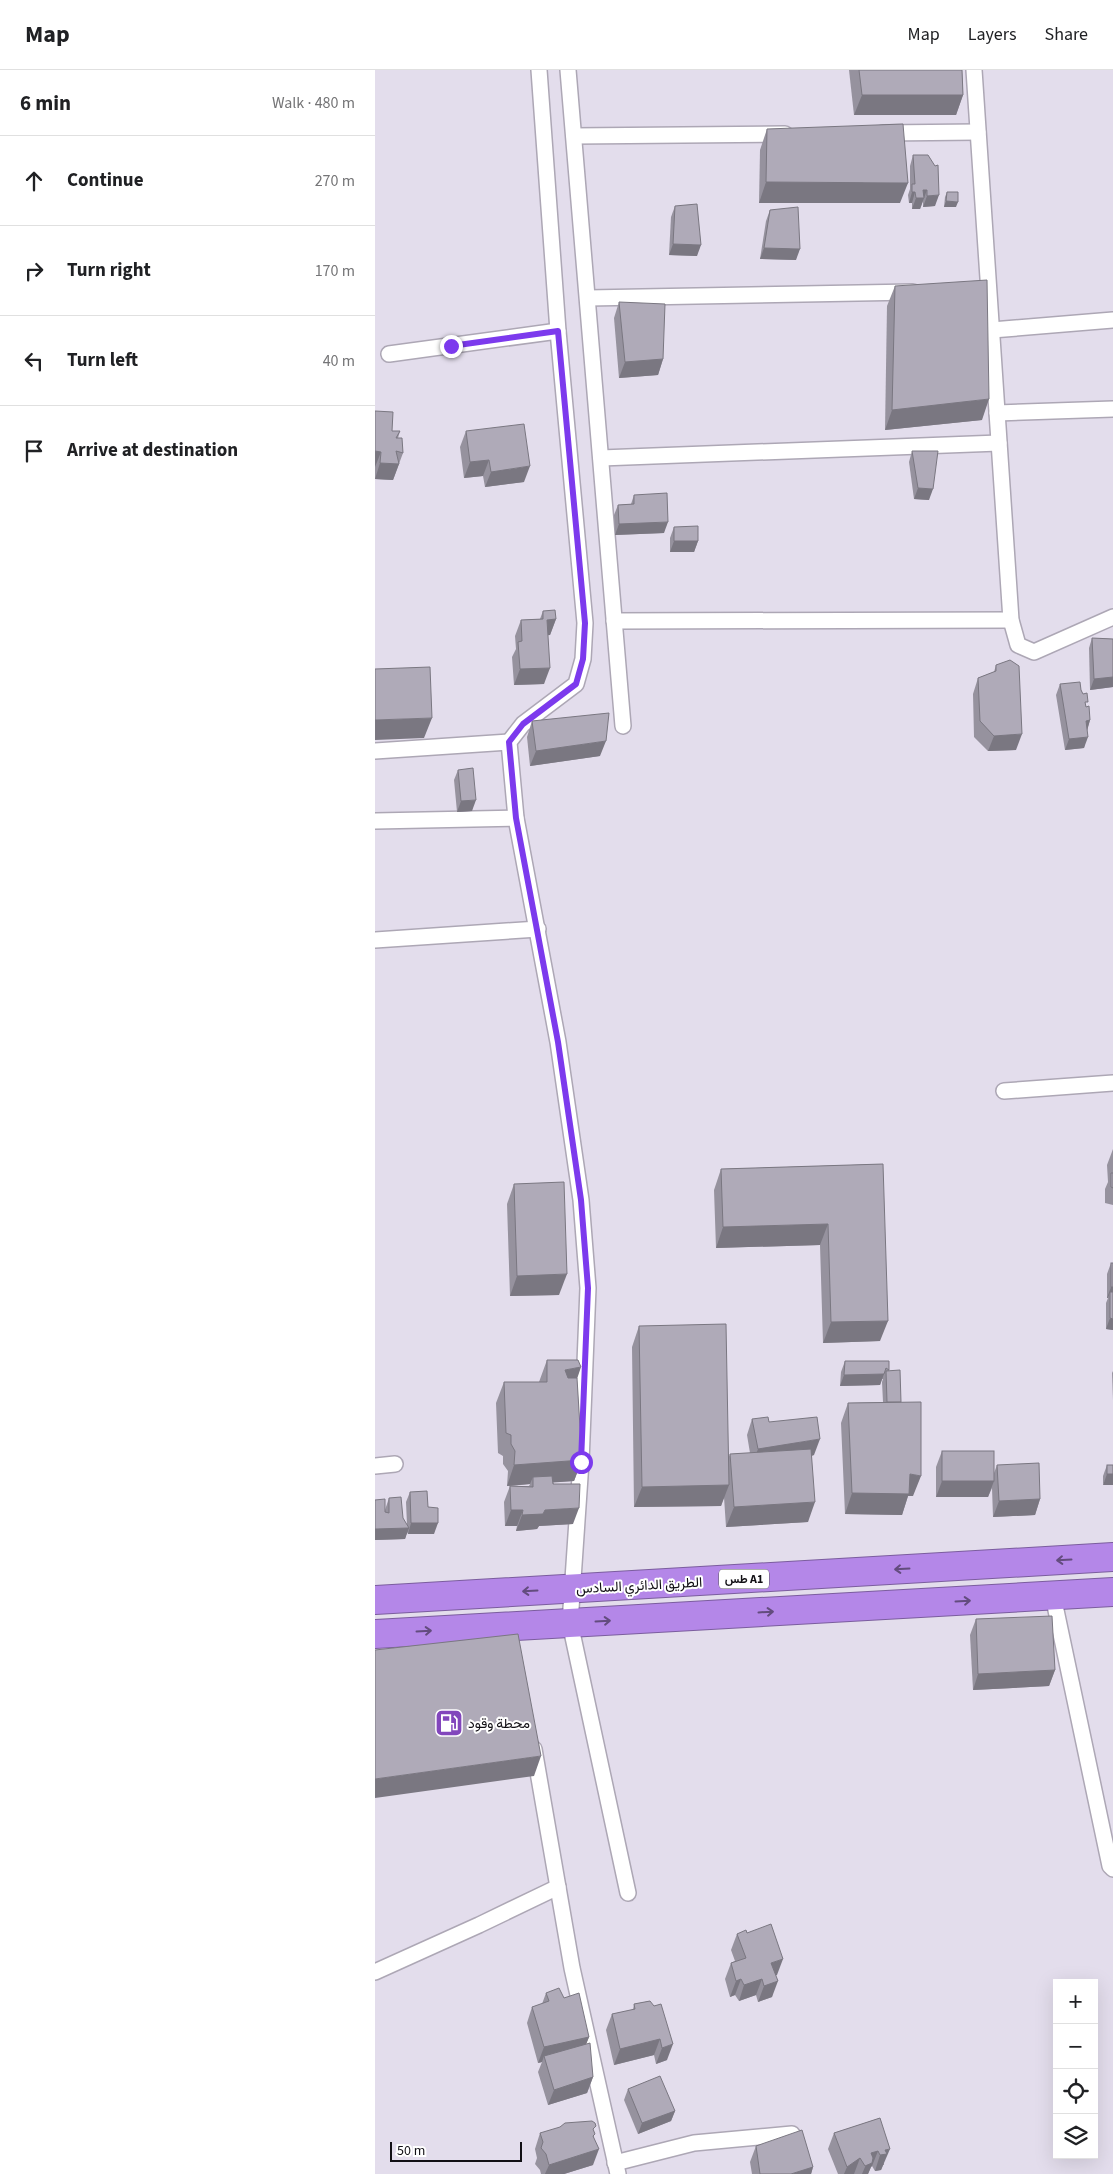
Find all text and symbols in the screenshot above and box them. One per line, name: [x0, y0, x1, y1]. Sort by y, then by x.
text: Map: [25, 17, 70, 52]
text: Map: [908, 22, 940, 47]
text: Layers: [968, 22, 1017, 47]
text: Share: [1045, 22, 1088, 47]
text: 6 min: [20, 88, 71, 118]
text: Walk · 480 m: [272, 92, 355, 114]
icon: ahead: [20, 167, 48, 195]
text: Continue: [67, 167, 144, 194]
text: 270 m: [315, 170, 355, 192]
icon: right: [20, 257, 48, 285]
text: Turn right: [67, 257, 151, 284]
text: 170 m: [315, 260, 355, 282]
route end: [440, 335, 463, 358]
icon: left: [20, 347, 48, 375]
text: Turn left: [67, 347, 138, 374]
text: 40 m: [323, 350, 355, 372]
icon: arrive: [20, 437, 48, 465]
text: Arrive at destination: [67, 437, 238, 464]
route start: [570, 1451, 593, 1474]
one-way arrow: [1057, 1555, 1073, 1564]
one-way arrow: [894, 1565, 910, 1574]
road number: طس A1: [719, 1570, 769, 1588]
street label: الطريق الدائري السادس: [575, 1573, 703, 1600]
one-way arrow: [523, 1587, 539, 1596]
one-way arrow: [955, 1596, 971, 1605]
one-way arrow: [757, 1607, 773, 1616]
one-way arrow: [595, 1616, 611, 1625]
one-way arrow: [415, 1627, 431, 1636]
fuel station icon: محطة وقود: [434, 1708, 464, 1738]
place label: محطة وقود: [468, 1714, 530, 1734]
map controls: [1053, 1979, 1098, 2159]
button: +: [1053, 1979, 1098, 2024]
button: −: [1053, 2024, 1098, 2069]
button: locate: [1053, 2069, 1098, 2114]
button: layers: [1053, 2114, 1098, 2159]
scale bar: [390, 2139, 523, 2162]
text: 50 m: [397, 2141, 425, 2161]

